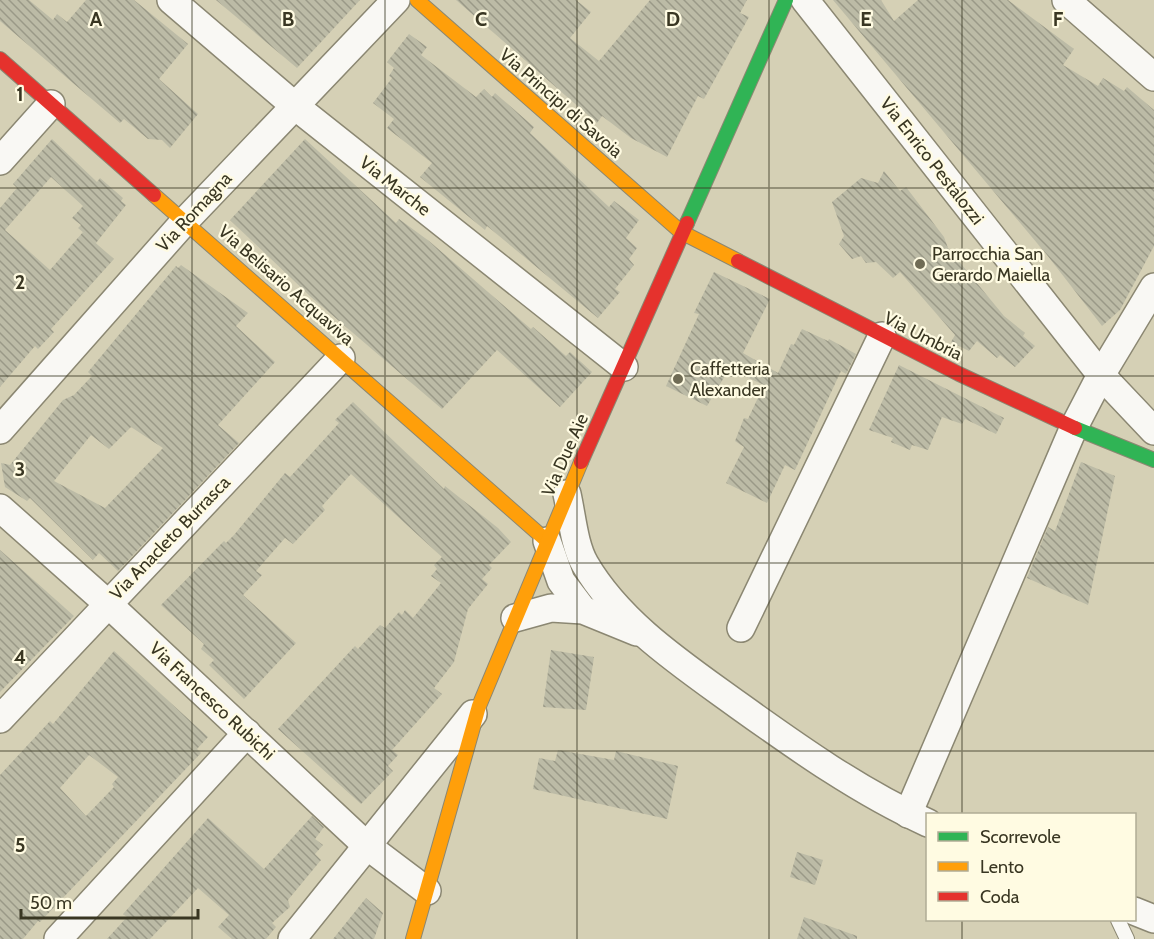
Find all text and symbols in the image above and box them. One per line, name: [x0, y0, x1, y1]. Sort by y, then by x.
text: A: [90, 7, 103, 31]
text: B: [282, 7, 294, 31]
text: C: [475, 7, 487, 31]
text: D: [666, 7, 680, 31]
text: E: [860, 7, 872, 31]
text: F: [1053, 7, 1064, 31]
street label: Via Principi di Savoia: [495, 44, 627, 163]
text: 1: [16, 82, 24, 106]
street label: Via Enrico Pestalozzi: [875, 93, 989, 229]
street label: Via Marche: [355, 151, 435, 221]
street label: Via Romagna: [152, 167, 237, 256]
street label: Via Belisario Acquaviva: [214, 220, 359, 350]
place label: Parrocchia San Gerardo Maiella: [932, 243, 1050, 286]
marker: Parrocchia San Gerardo Maiella: [913, 257, 927, 271]
text: 2: [15, 270, 25, 294]
street label: Via Umbria: [880, 307, 966, 365]
place label: Caffetteria Alexander: [690, 358, 770, 401]
marker: Caffetteria Alexander: [671, 372, 685, 386]
street label: Via Due Aie: [537, 410, 593, 500]
text: 3: [15, 457, 25, 481]
street label: Via Anacleto Burrasca: [105, 471, 235, 605]
street label: Via Francesco Rubichi: [145, 637, 279, 765]
text: 4: [14, 645, 26, 669]
legend: [926, 813, 1136, 921]
text: Scorrevole: [980, 826, 1061, 848]
text: 5: [15, 833, 25, 857]
text: Lento: [980, 856, 1024, 878]
scale bar: [21, 882, 198, 920]
text: Coda: [980, 886, 1020, 908]
text: 50 m: [30, 892, 72, 914]

